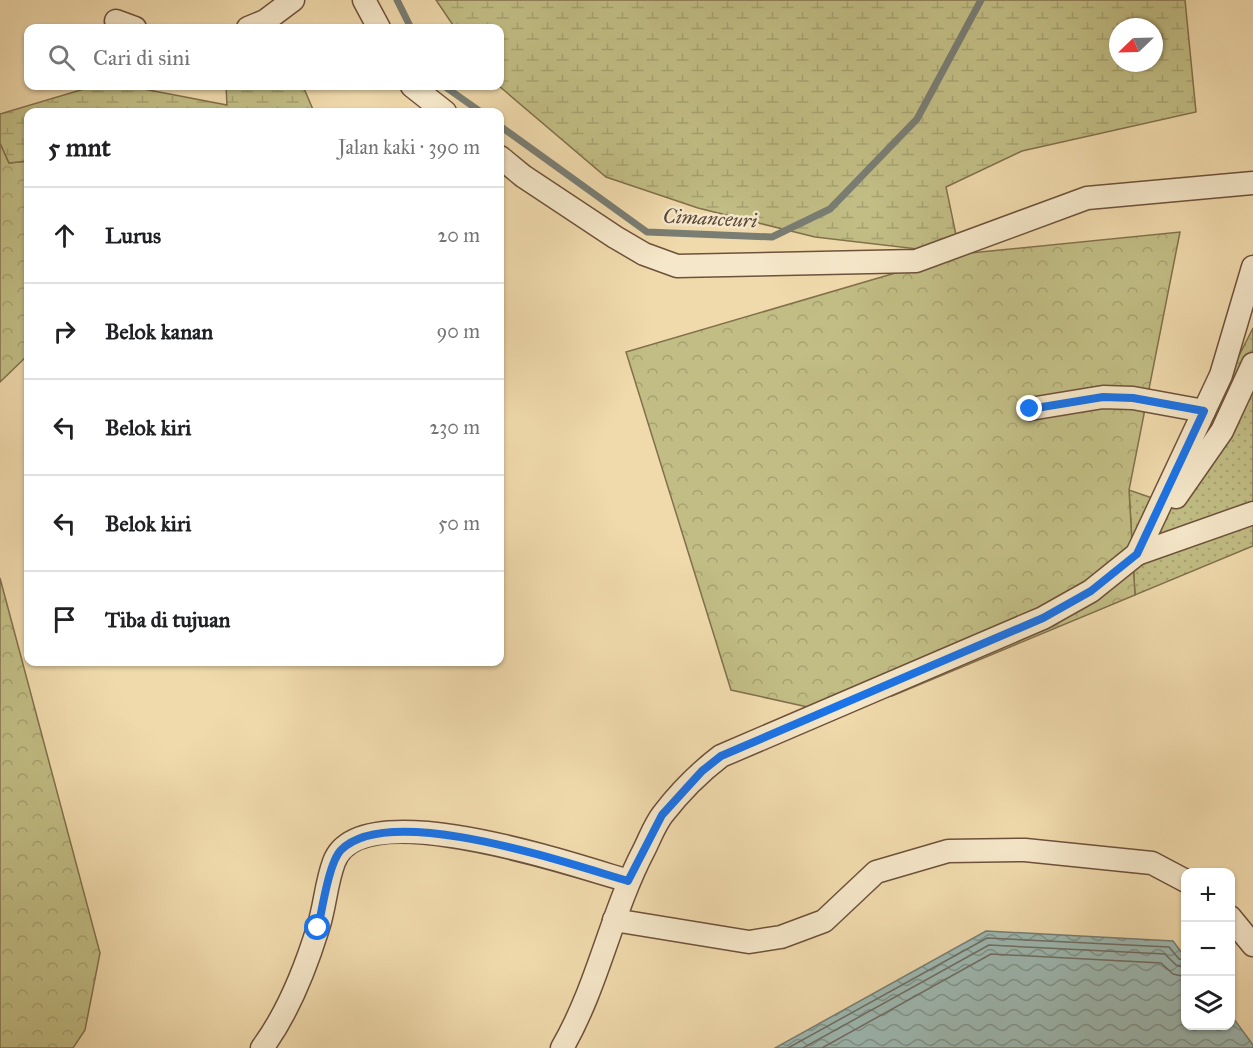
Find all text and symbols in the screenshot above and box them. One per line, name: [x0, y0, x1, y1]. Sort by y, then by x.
north arrow: [1109, 18, 1163, 72]
search box: [24, 24, 504, 90]
icon: search: [45, 41, 78, 74]
text: Cari di sini: [93, 44, 190, 71]
text: 5 mnt: [48, 131, 111, 163]
text: Jalan kaki · 390 m: [338, 135, 480, 159]
water label: Cimanceuri: [662, 204, 758, 232]
icon: ahead: [48, 219, 81, 252]
text: Lurus: [105, 222, 161, 249]
text: 20 m: [437, 223, 480, 247]
icon: right: [48, 315, 81, 348]
text: Belok kanan: [105, 318, 213, 345]
text: 90 m: [437, 319, 480, 343]
route end: [1016, 395, 1042, 421]
icon: left: [48, 411, 81, 444]
text: Belok kiri: [105, 414, 191, 441]
text: 230 m: [429, 415, 480, 439]
icon: left: [48, 507, 81, 540]
text: Belok kiri: [105, 510, 191, 537]
text: 50 m: [438, 511, 480, 535]
icon: arrive: [48, 603, 81, 636]
text: Tiba di tujuan: [105, 606, 230, 633]
map controls: [1181, 868, 1235, 1030]
button: +: [1181, 868, 1235, 922]
route start: [304, 914, 330, 940]
button: −: [1181, 922, 1235, 976]
button: layers: [1181, 976, 1235, 1030]

